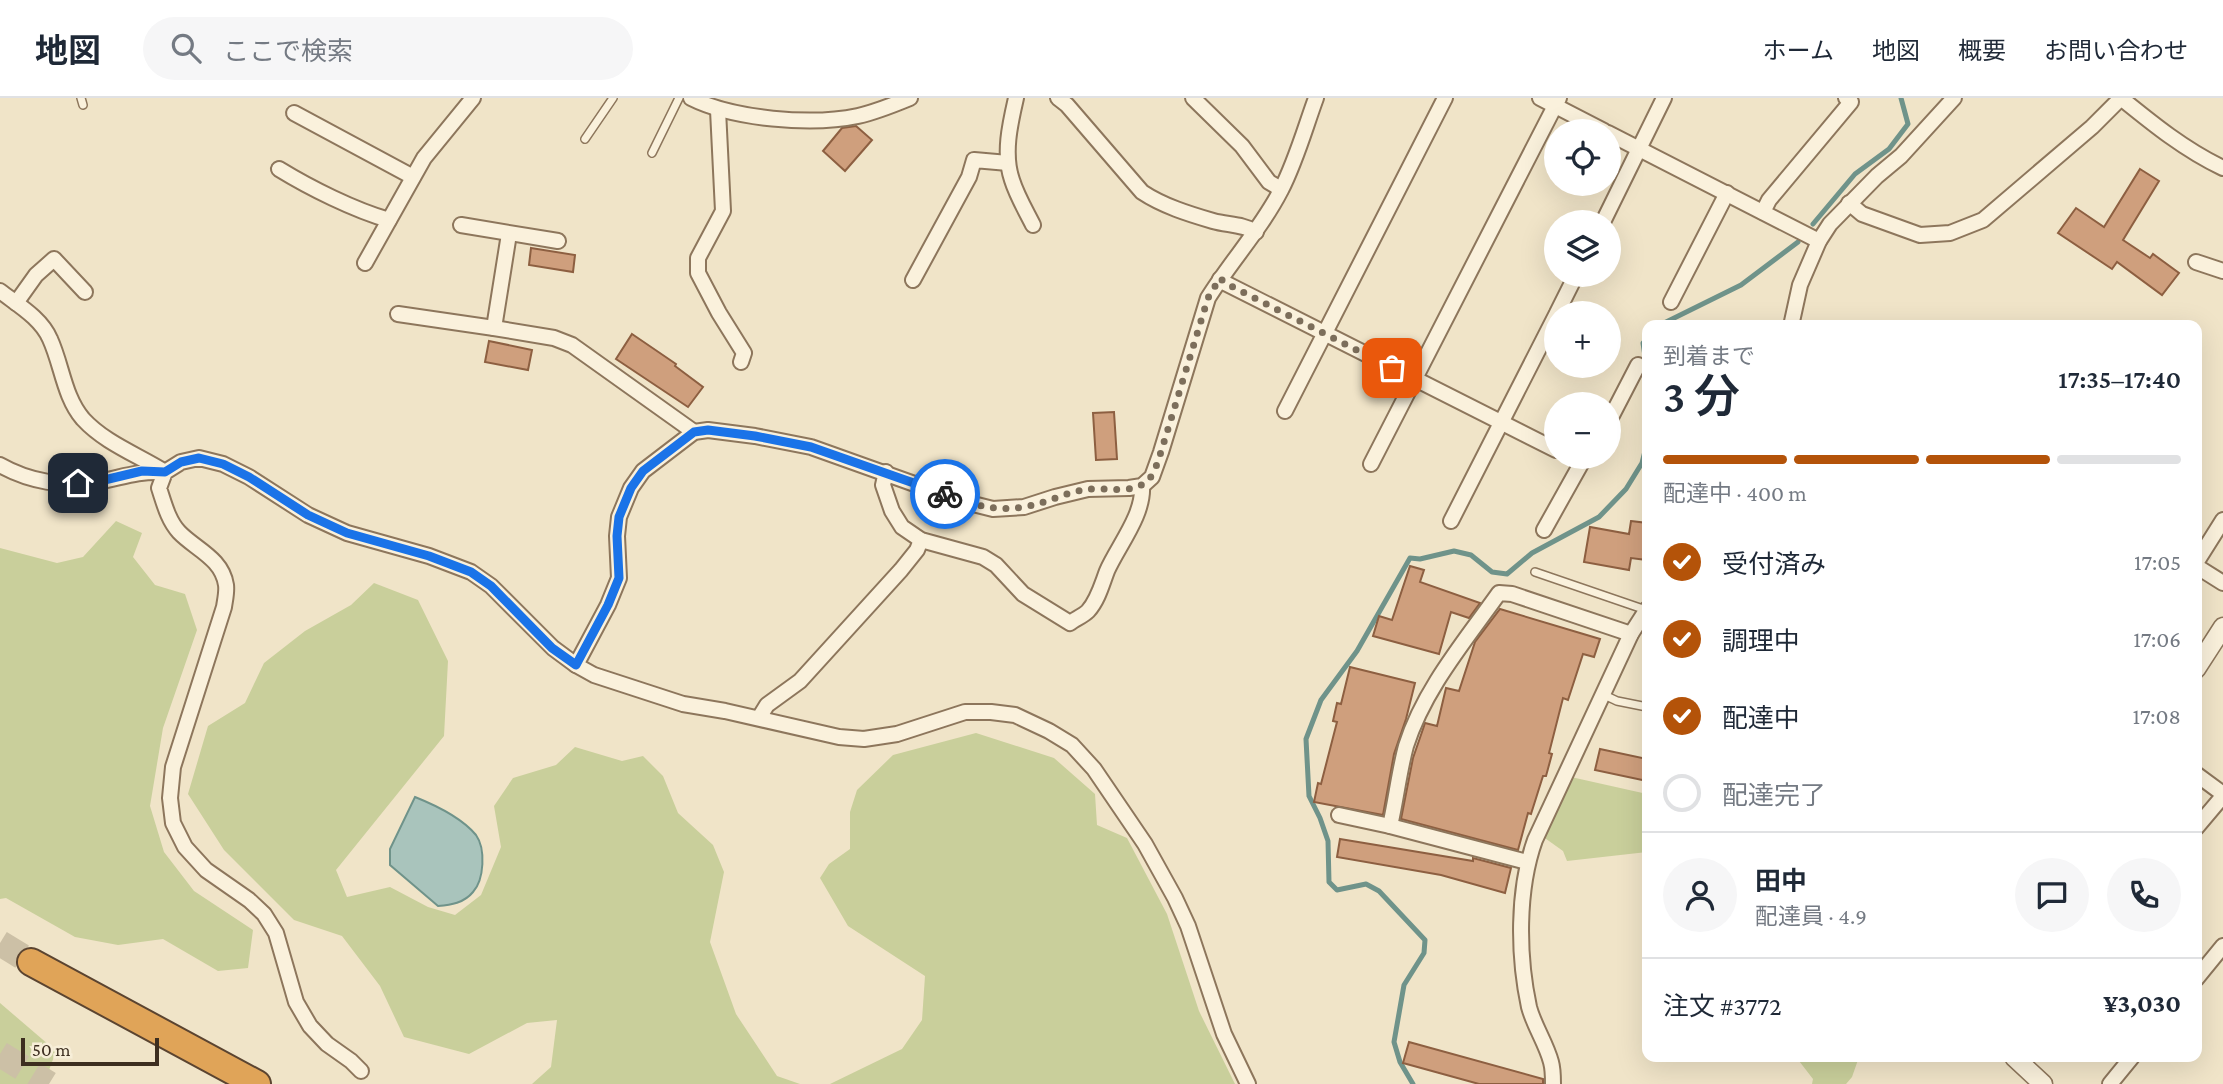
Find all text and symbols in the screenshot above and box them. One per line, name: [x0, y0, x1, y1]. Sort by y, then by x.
search box: [143, 17, 633, 80]
icon: search: [167, 29, 205, 67]
text: 地図: [35, 32, 101, 69]
text: ここで検索: [223, 37, 353, 66]
text: ホーム: [1763, 37, 1834, 64]
text: 地図: [1872, 37, 1920, 64]
text: 概要: [1958, 37, 2006, 64]
text: お問い合わせ: [2044, 37, 2188, 64]
map controls: [1544, 119, 1621, 469]
button: locate: [1544, 119, 1621, 196]
button: layers: [1544, 210, 1621, 287]
button: +: [1544, 301, 1621, 378]
pin: [1362, 338, 1422, 398]
text: 到着まで: [1663, 343, 1755, 369]
icon: bag: [1373, 349, 1411, 387]
text: 17:35–17:40: [2058, 365, 2181, 394]
text: 3 分: [1663, 371, 1740, 422]
button: −: [1544, 392, 1621, 469]
pin: [48, 453, 108, 513]
courier: [910, 459, 980, 529]
icon: home: [59, 464, 97, 502]
icon: bike: [926, 475, 964, 513]
text: 配達中 · 400 m: [1663, 480, 1807, 506]
icon: check: [1663, 543, 1701, 581]
text: 17:05: [2134, 549, 2181, 575]
text: 受付済み: [1722, 550, 1826, 579]
icon: check: [1663, 620, 1701, 658]
text: 17:06: [2133, 626, 2181, 652]
text: 調理中: [1722, 627, 1800, 656]
icon: check: [1663, 697, 1701, 735]
text: 17:08: [2132, 703, 2181, 729]
text: 配達中: [1722, 704, 1800, 733]
text: 配達完了: [1722, 781, 1826, 810]
button: person: [1663, 858, 1737, 932]
button: chat: [2015, 858, 2089, 932]
button: phone: [2107, 858, 2181, 932]
text: 田中: [1755, 867, 1807, 896]
text: 配達員 · 4.9: [1755, 903, 1867, 929]
text: ¥3,030: [2103, 989, 2181, 1018]
text: 注文 #3772: [1663, 992, 1782, 1021]
scale bar: [21, 1035, 159, 1067]
text: 50 m: [32, 1039, 71, 1060]

